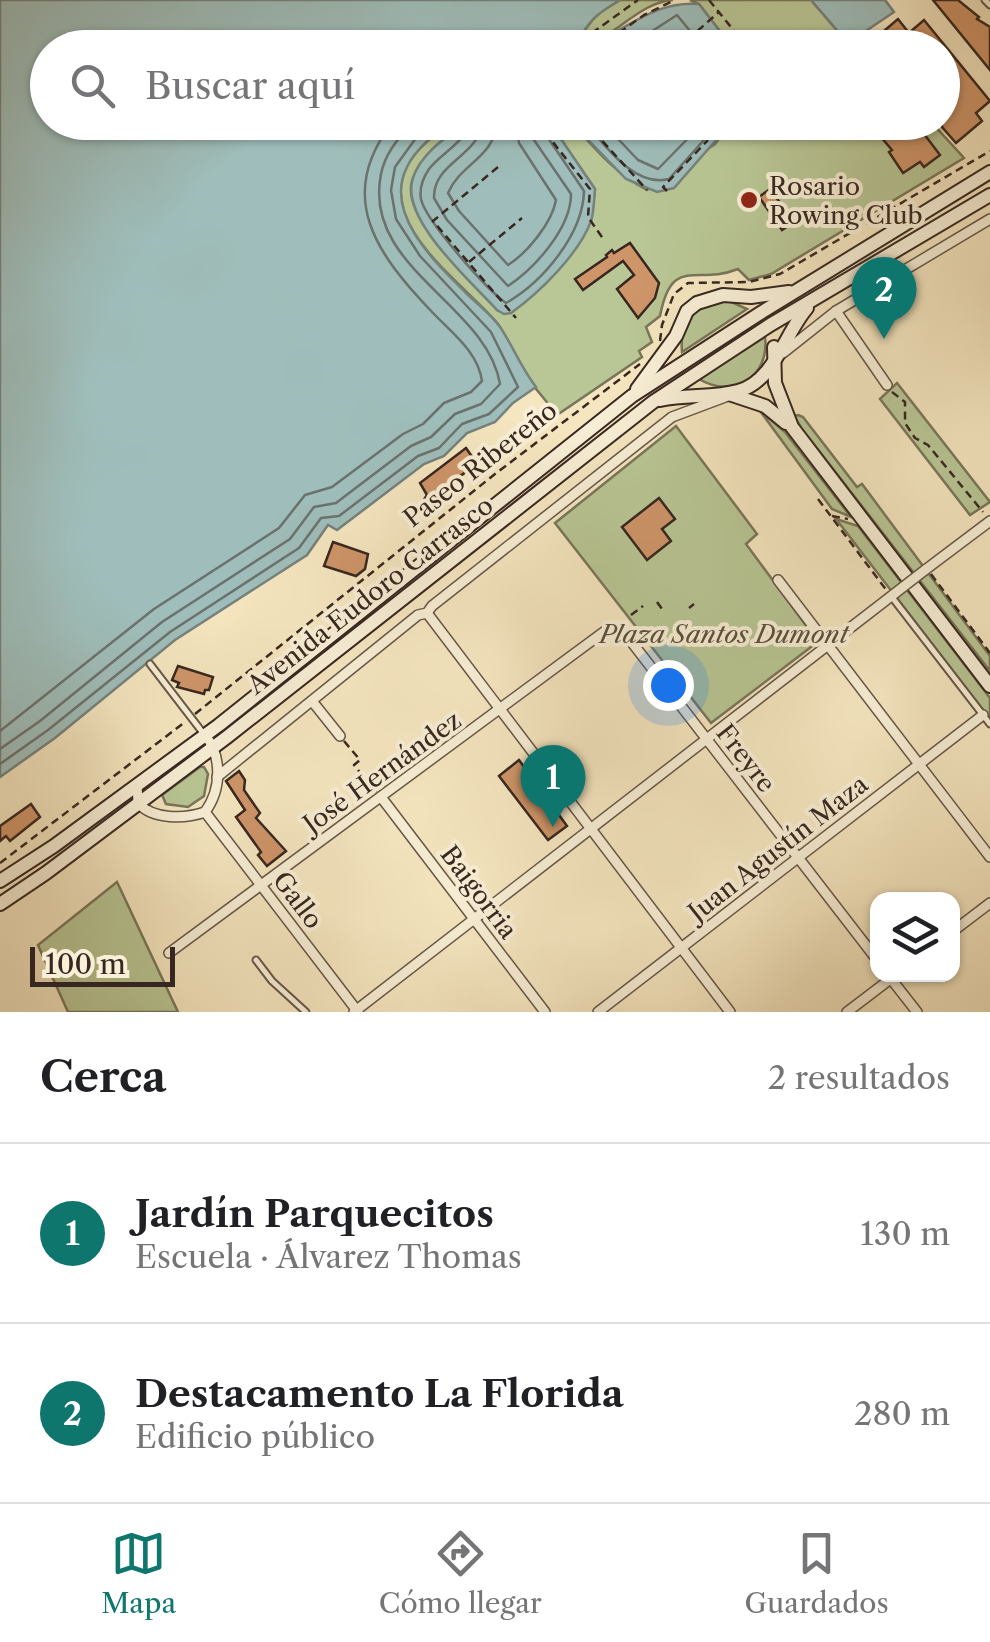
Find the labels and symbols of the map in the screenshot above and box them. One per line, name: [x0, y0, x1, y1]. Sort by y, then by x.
place label: Rosario Rowing Club: [769, 171, 923, 231]
marker: Rosario Rowing Club: [738, 189, 760, 211]
pin: 2: [852, 256, 916, 339]
street label: Paseo Ribereño: [397, 395, 563, 534]
street label: Avenida Eudoro Carrasco: [241, 490, 499, 702]
park label: Plaza Santos Dumont: [597, 619, 850, 650]
your location: [643, 660, 694, 711]
street label: José Hernández: [294, 705, 467, 842]
street label: Freyre: [709, 718, 782, 799]
pin: 1: [520, 744, 586, 827]
street label: Juan Agustín Maza: [679, 768, 875, 931]
street label: Baigorria: [434, 840, 524, 946]
street label: Gallo: [266, 866, 329, 935]
scale bar: [30, 942, 175, 986]

